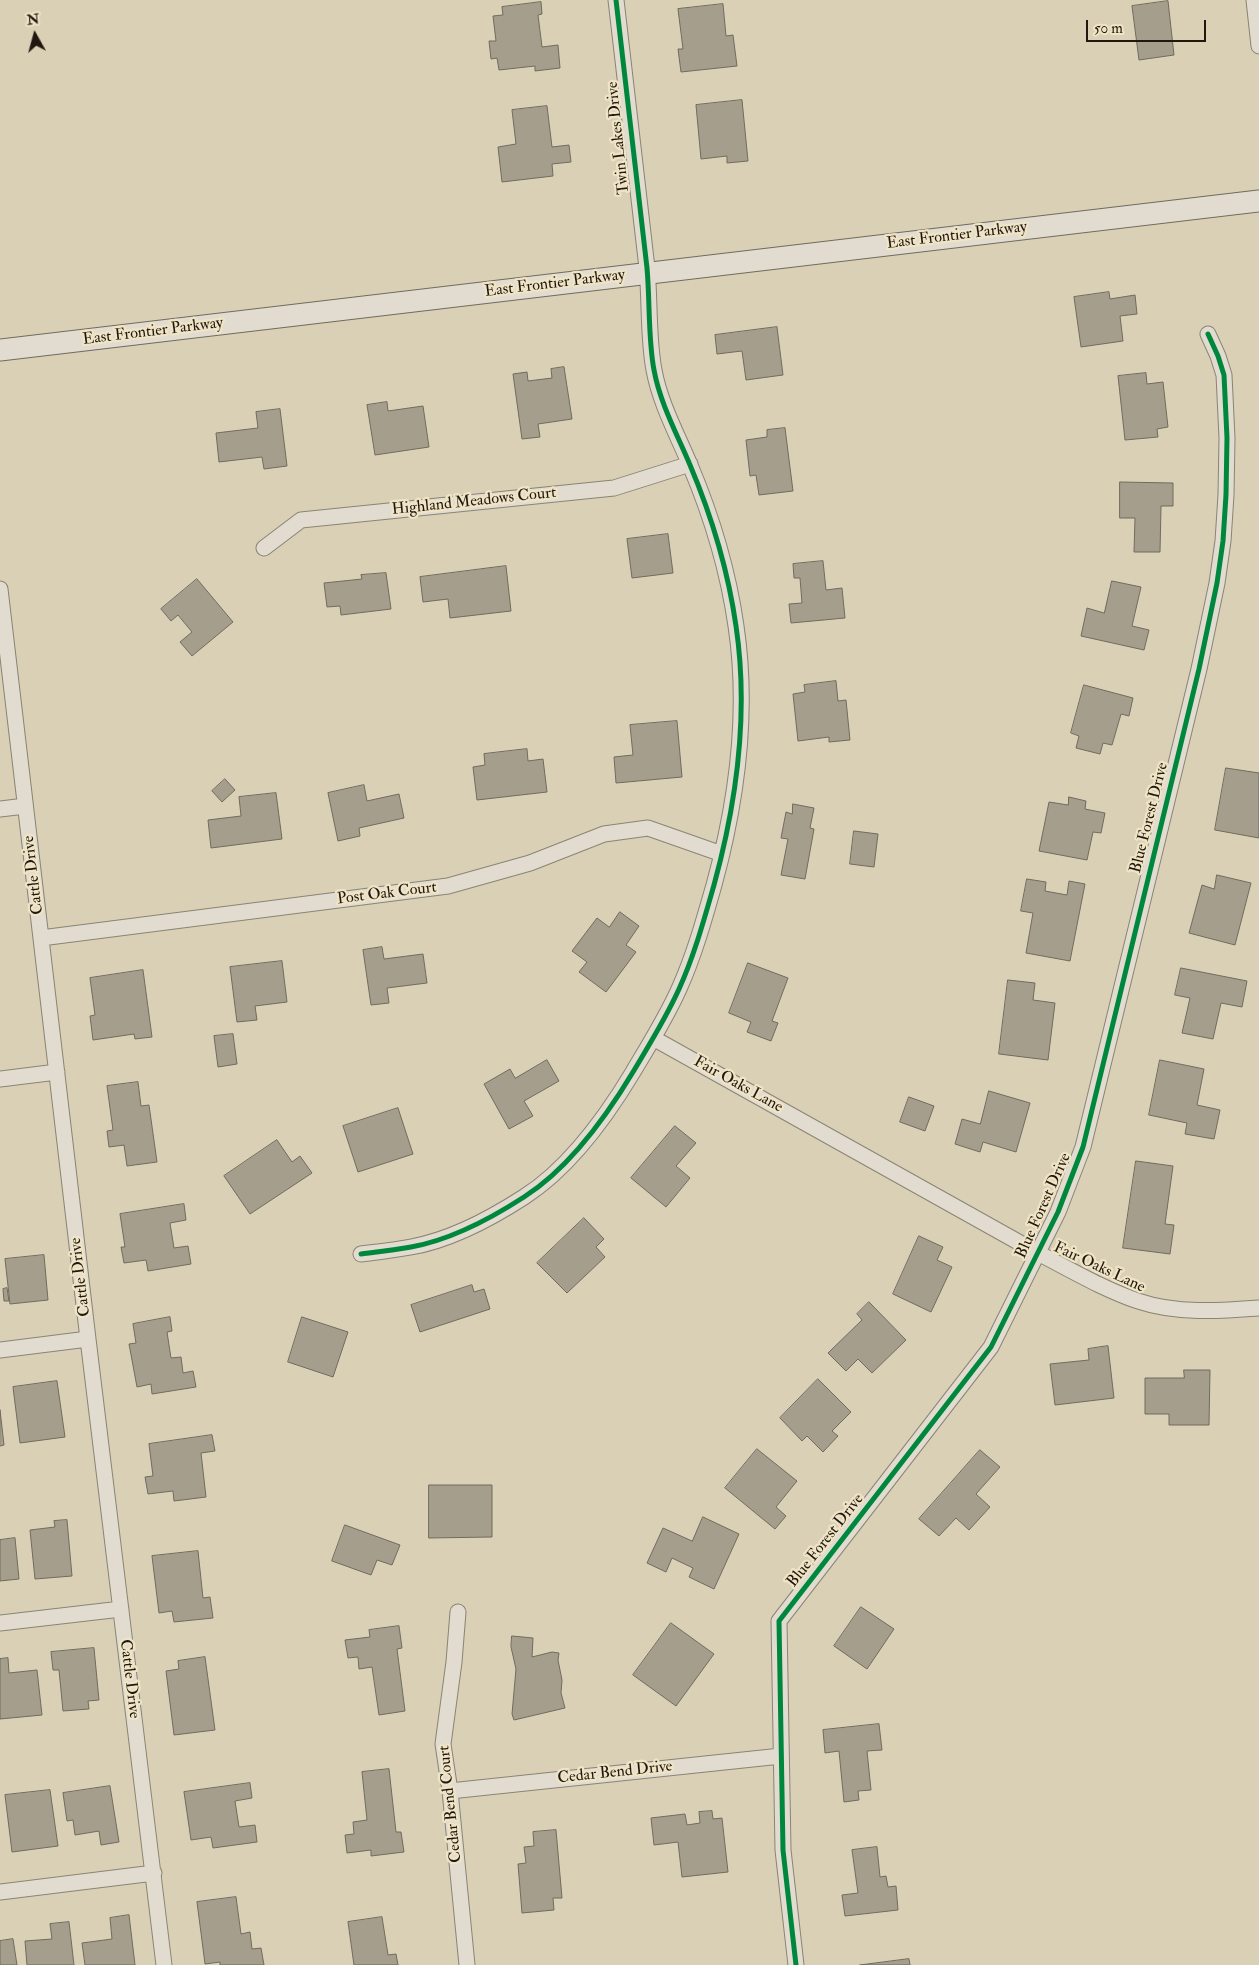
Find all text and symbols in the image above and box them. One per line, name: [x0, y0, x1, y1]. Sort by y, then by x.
north arrow: [10, 10, 60, 60]
text: N: [26, 10, 40, 29]
scale bar: [1089, 10, 1209, 42]
text: 50 m: [1094, 19, 1123, 38]
street label: Twin Lakes Drive: [604, 81, 634, 195]
street label: East Frontier Parkway: [886, 218, 1028, 254]
street label: East Frontier Parkway: [484, 266, 626, 302]
street label: East Frontier Parkway: [82, 314, 224, 350]
street label: Highland Meadows Court: [391, 484, 557, 520]
street label: Blue Forest Drive: [1127, 761, 1173, 875]
street label: Cattle Drive: [20, 834, 48, 916]
street label: Post Oak Court: [336, 878, 438, 910]
street label: Fair Oaks Lane: [690, 1053, 786, 1117]
street label: Blue Forest Drive: [1012, 1150, 1076, 1262]
street label: Cattle Drive: [67, 1236, 95, 1318]
street label: Fair Oaks Lane: [1050, 1238, 1148, 1298]
street label: Blue Forest Drive: [784, 1490, 868, 1592]
street label: Cattle Drive: [115, 1638, 143, 1720]
street label: Cedar Bend Court: [435, 1744, 467, 1864]
street label: Cedar Bend Drive: [557, 1757, 673, 1789]

